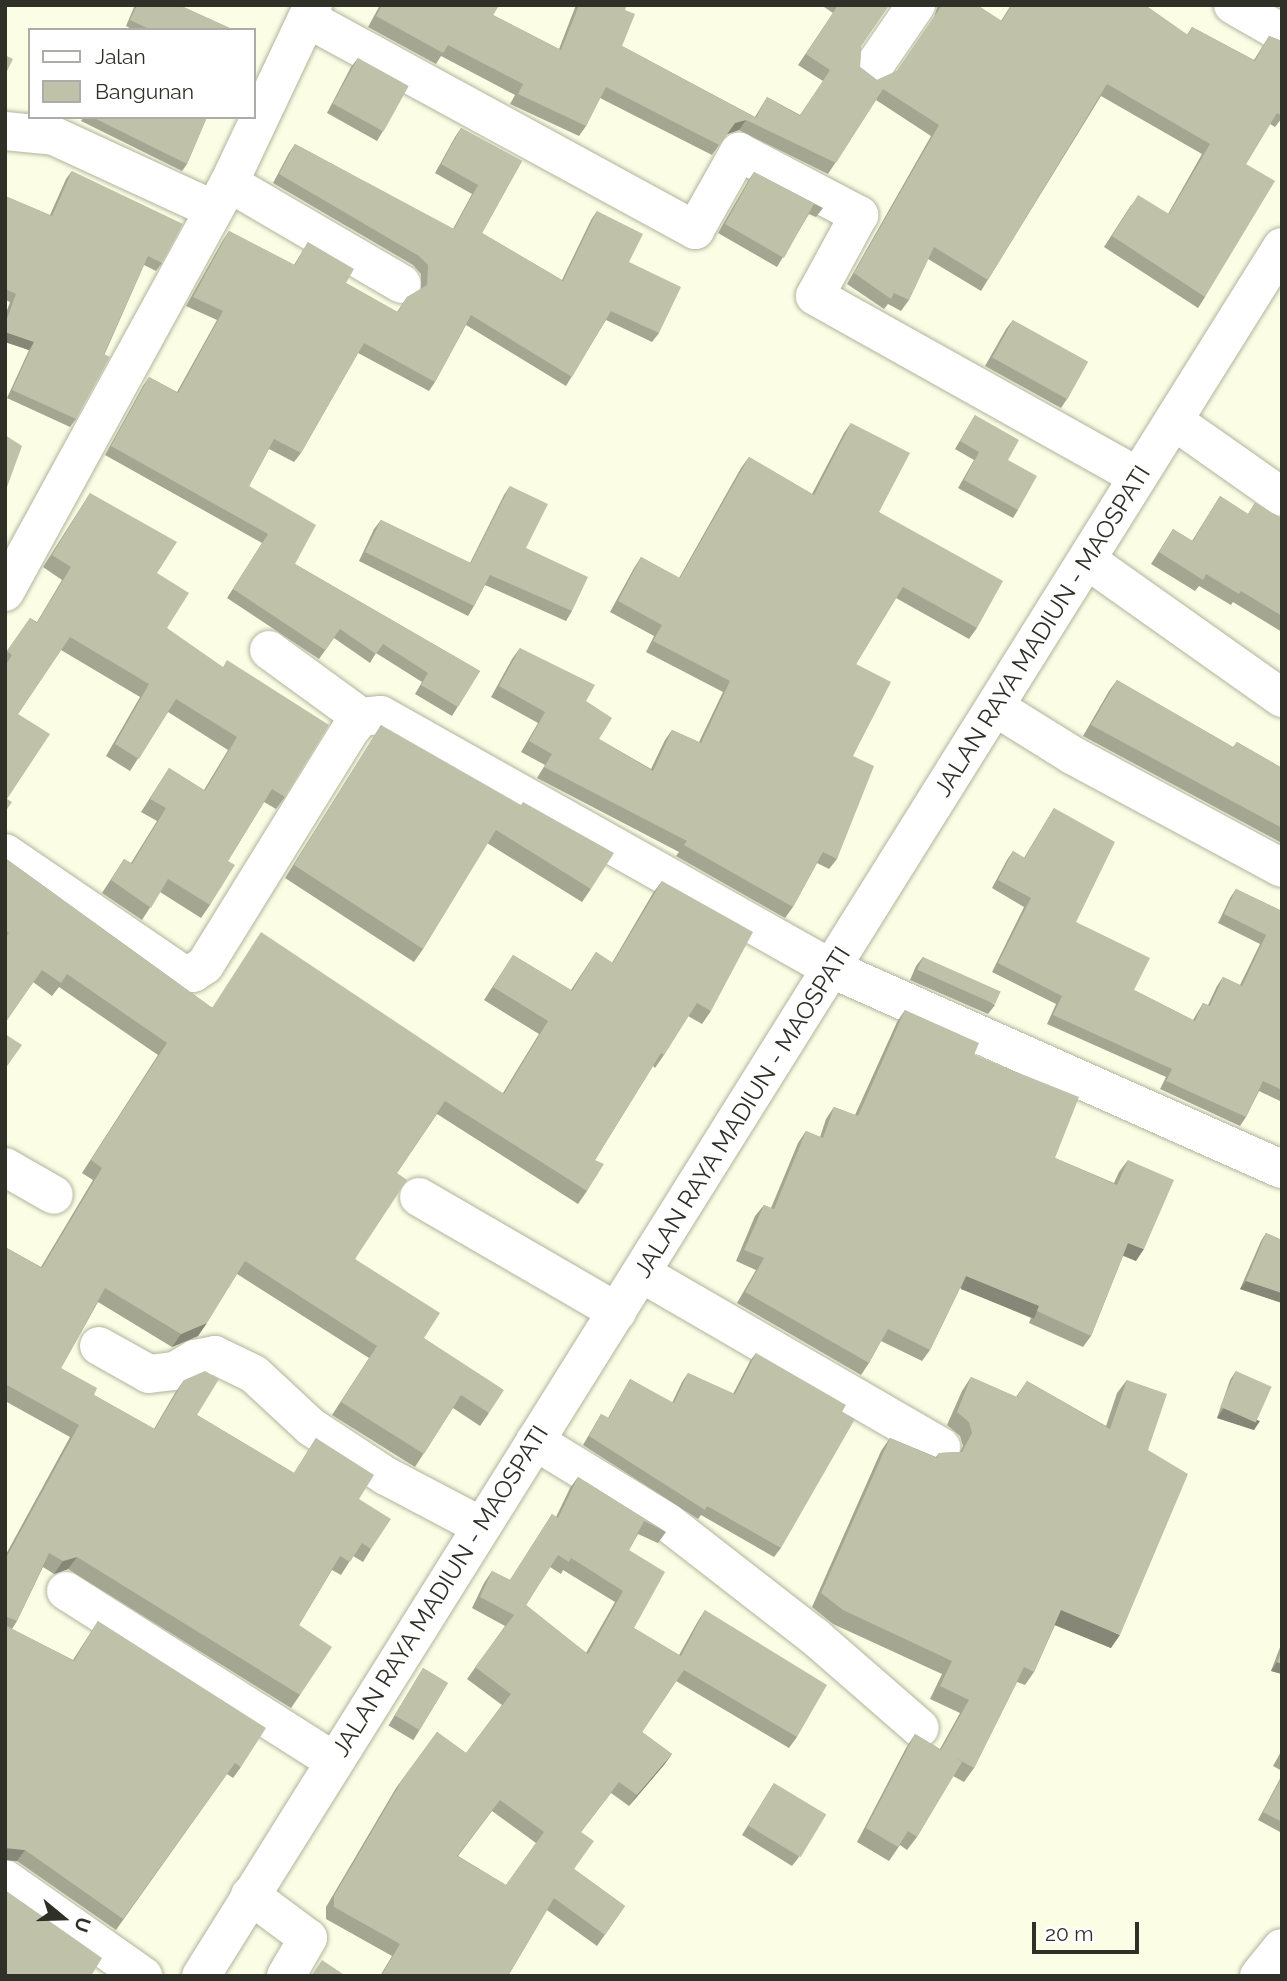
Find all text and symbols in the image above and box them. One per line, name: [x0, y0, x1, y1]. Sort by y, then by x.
legend: [28, 28, 256, 119]
text: Jalan: [95, 44, 146, 69]
text: Bangunan: [95, 79, 194, 104]
street label: JALAN RAYA MADIUN - MAOSPATI: [928, 460, 1156, 802]
street label: JALAN RAYA MADIUN - MAOSPATI: [628, 941, 856, 1283]
street label: JALAN RAYA MADIUN - MAOSPATI: [326, 1420, 554, 1762]
north arrow: [28, 1883, 98, 1953]
scale bar: [1035, 1908, 1142, 1952]
text: U: [70, 1915, 96, 1935]
text: 20 m: [1045, 1921, 1093, 1946]

